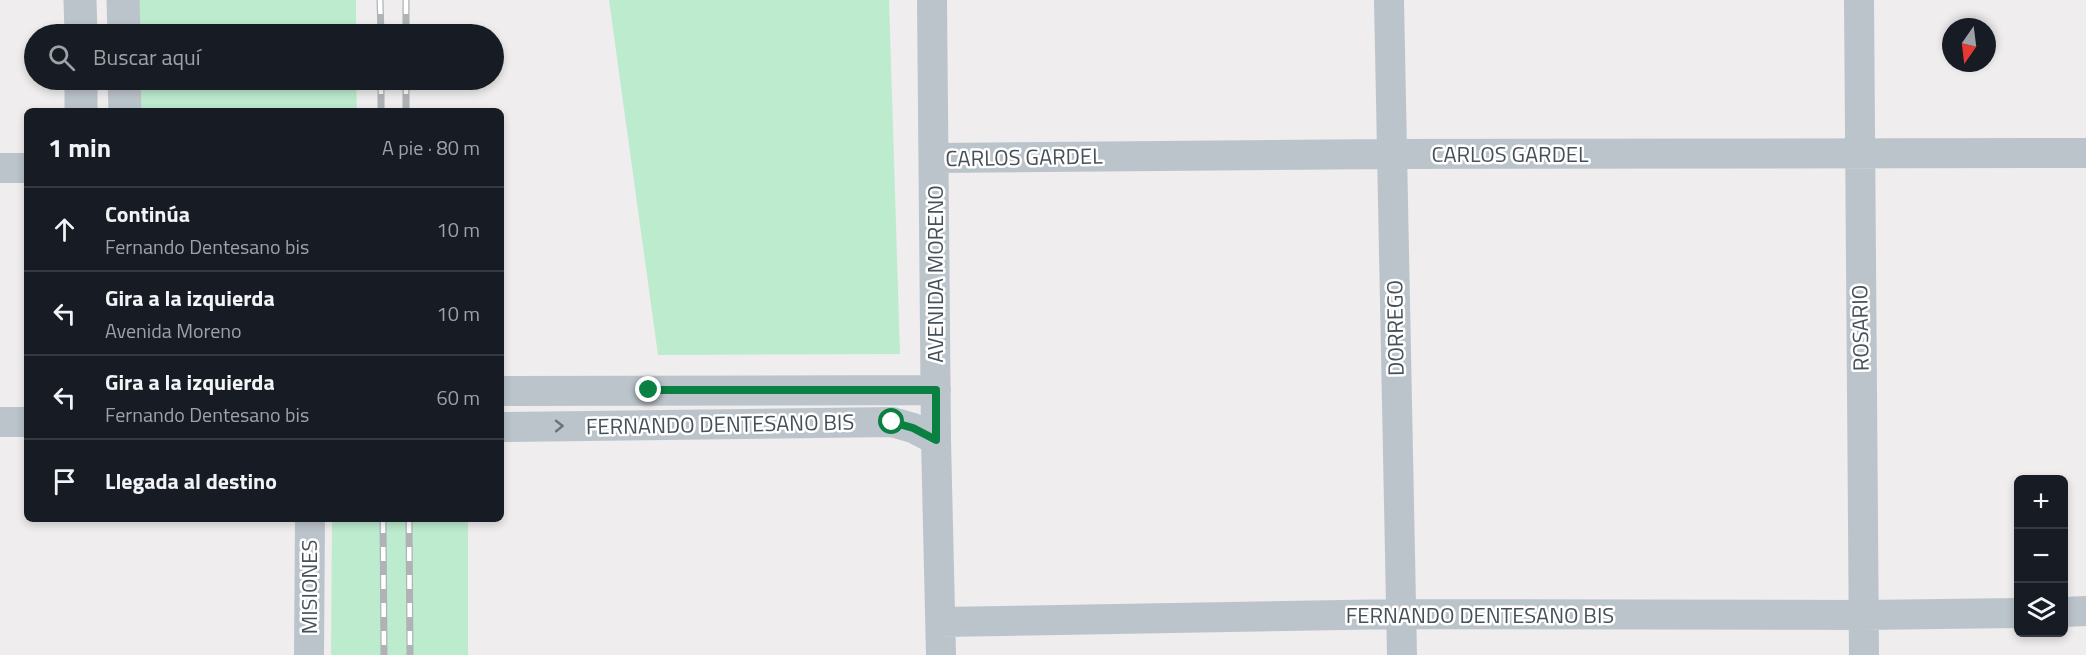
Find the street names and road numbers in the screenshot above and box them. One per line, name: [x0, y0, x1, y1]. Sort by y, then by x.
street label: CARLOS GARDEL: [1431, 137, 1589, 171]
street label: CARLOS GARDEL: [945, 139, 1103, 175]
street label: AVENIDA MORENO: [918, 185, 952, 363]
street label: DORREGO: [1377, 280, 1413, 376]
street label: ROSARIO: [1842, 285, 1878, 371]
street label: FERNANDO DENTESANO BIS: [585, 405, 855, 443]
street label: MISIONES: [292, 540, 326, 634]
street label: FERNANDO DENTESANO BIS: [1346, 598, 1614, 632]

